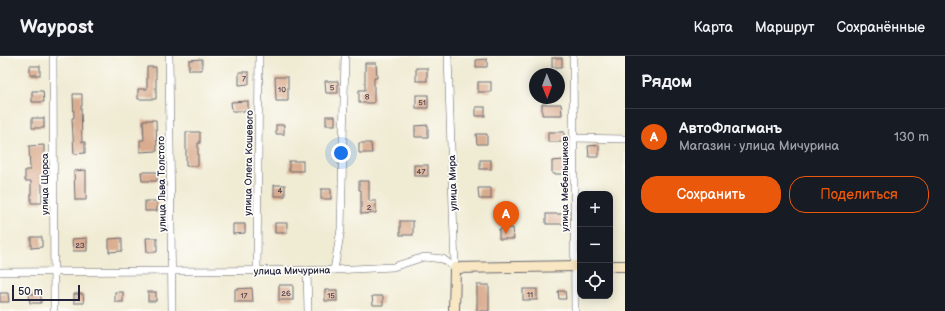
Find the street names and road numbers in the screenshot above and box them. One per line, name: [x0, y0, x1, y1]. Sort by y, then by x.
street label: улица Олега Кошевого: [242, 110, 256, 216]
street label: улица Льва Толстого: [155, 136, 169, 232]
street label: улица Мебельщиков: [559, 136, 571, 232]
street label: улица Щорса: [39, 153, 51, 215]
street label: улица Мира: [446, 155, 460, 211]
street label: улица Мичурина: [253, 264, 331, 278]

